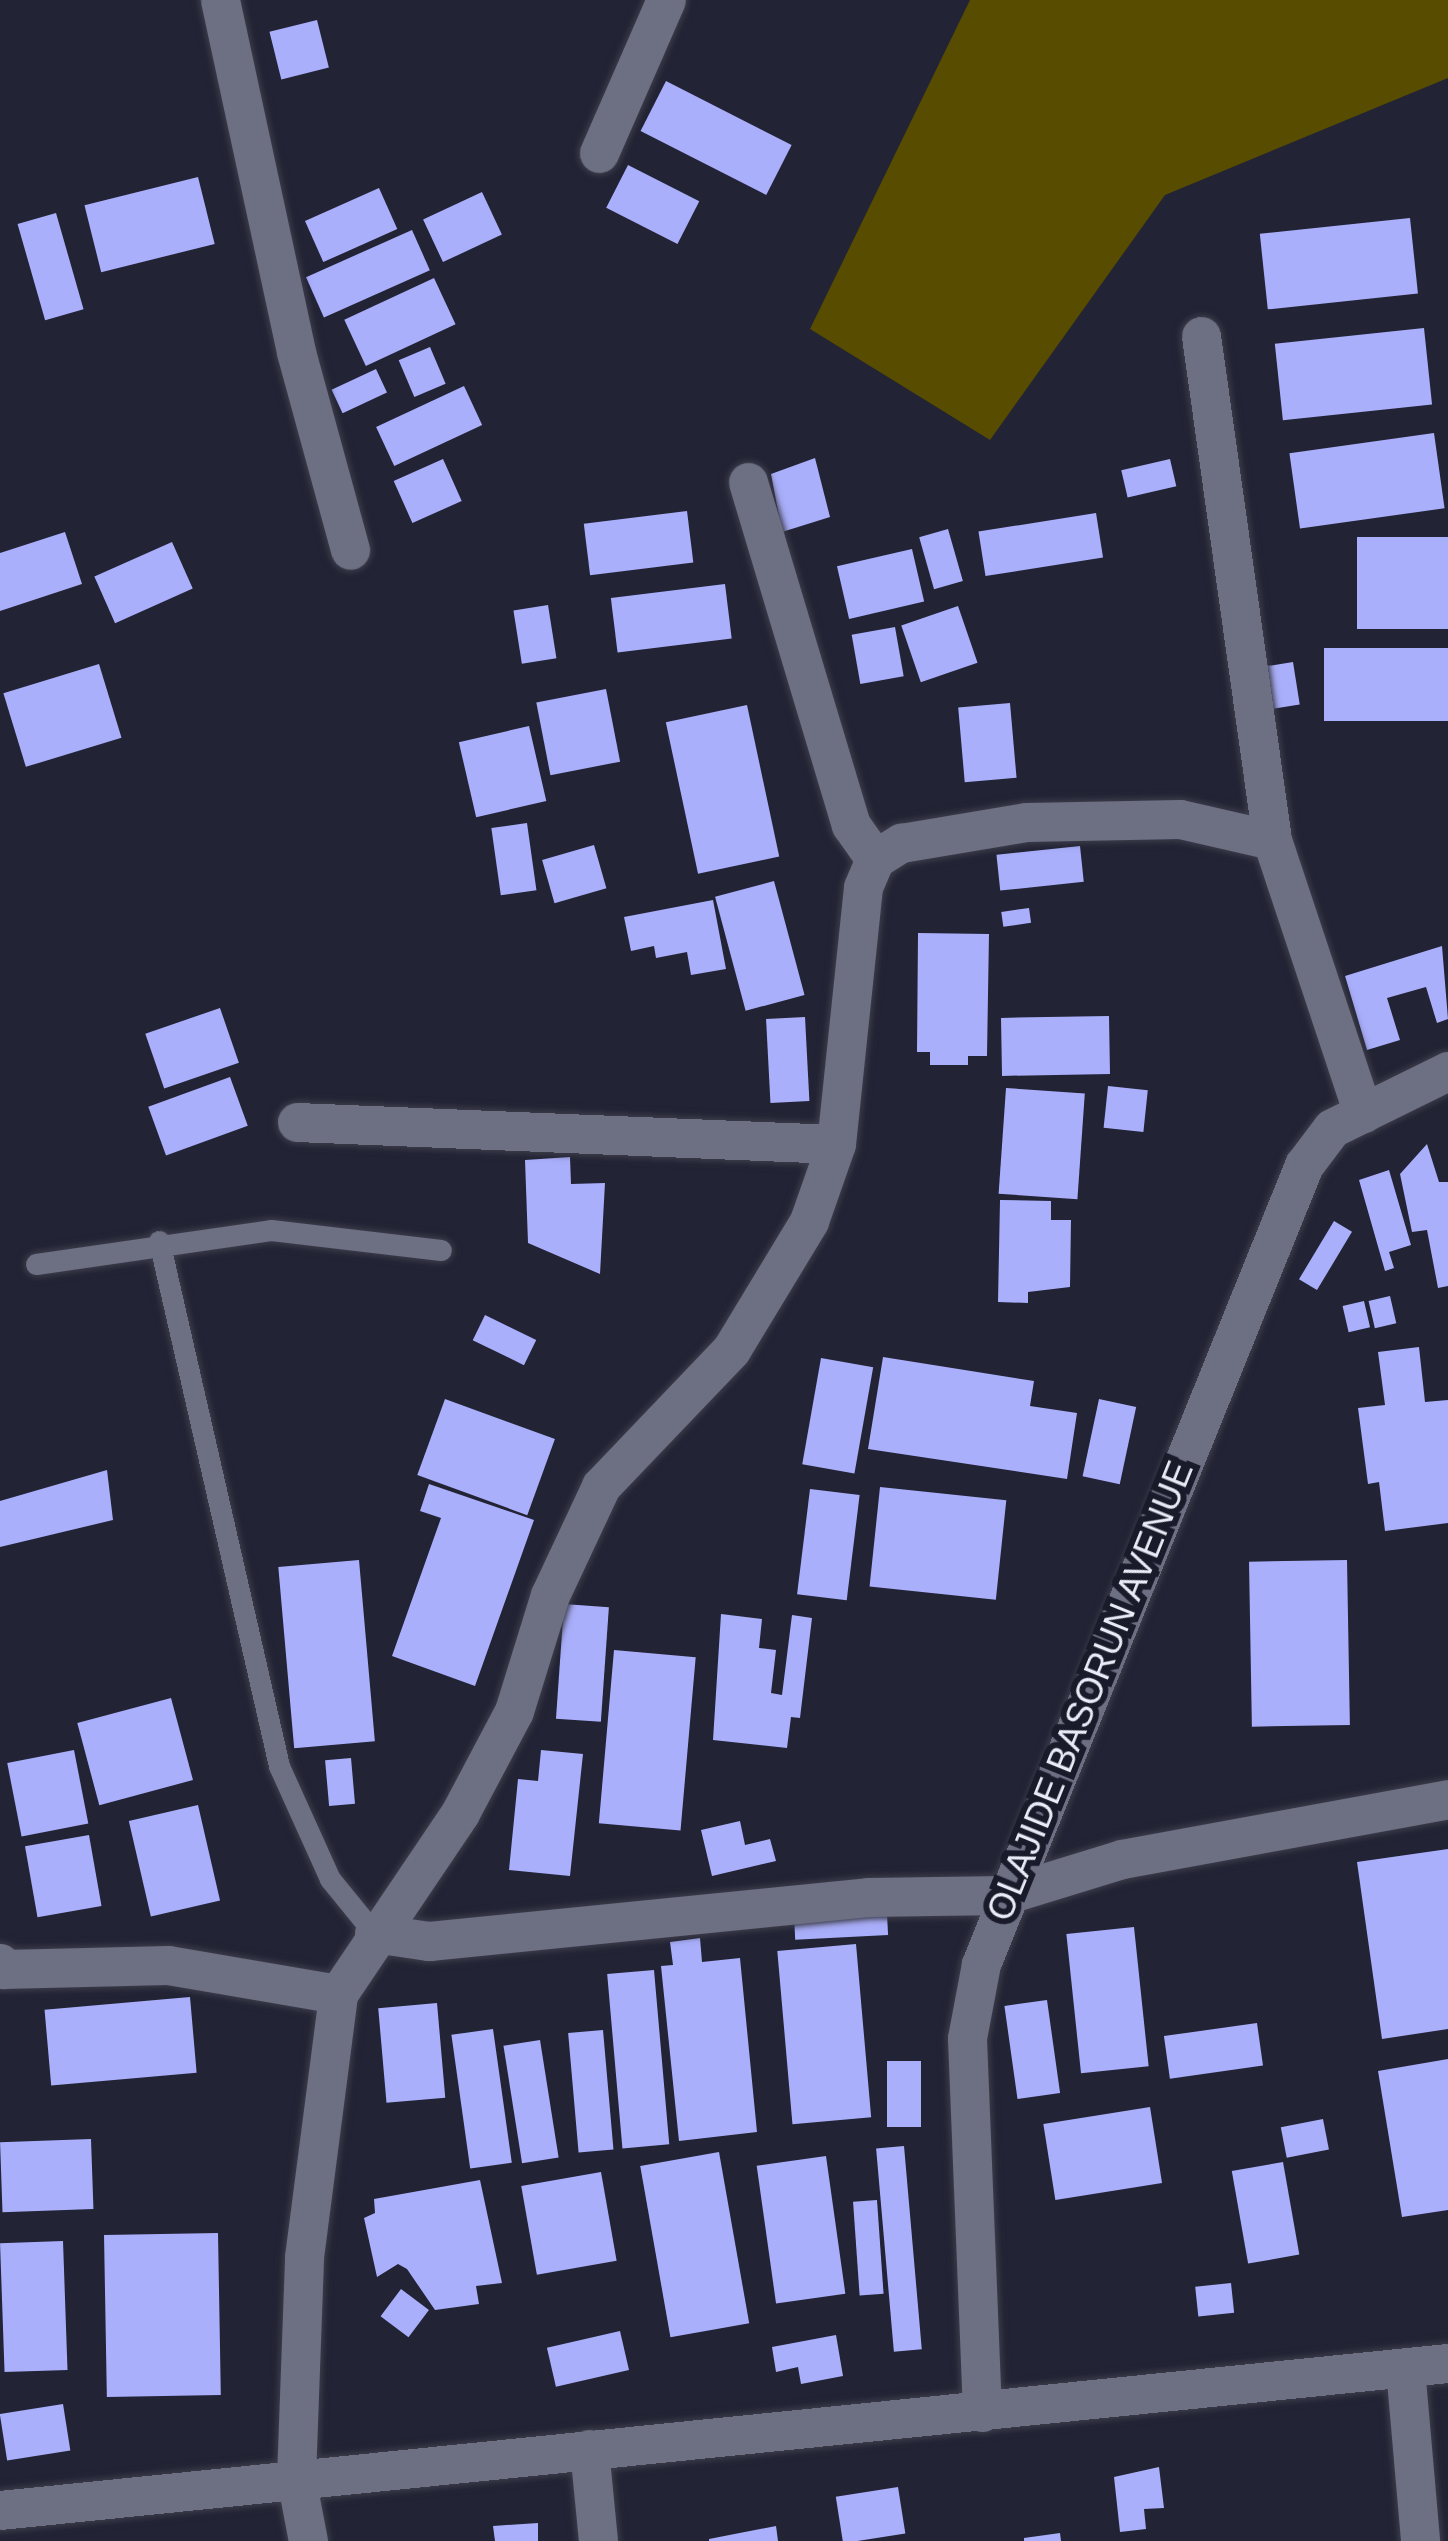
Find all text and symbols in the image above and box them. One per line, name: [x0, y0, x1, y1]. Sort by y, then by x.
street label: OLAJIDE BASORUN AVENUE: [978, 1454, 1202, 1928]

